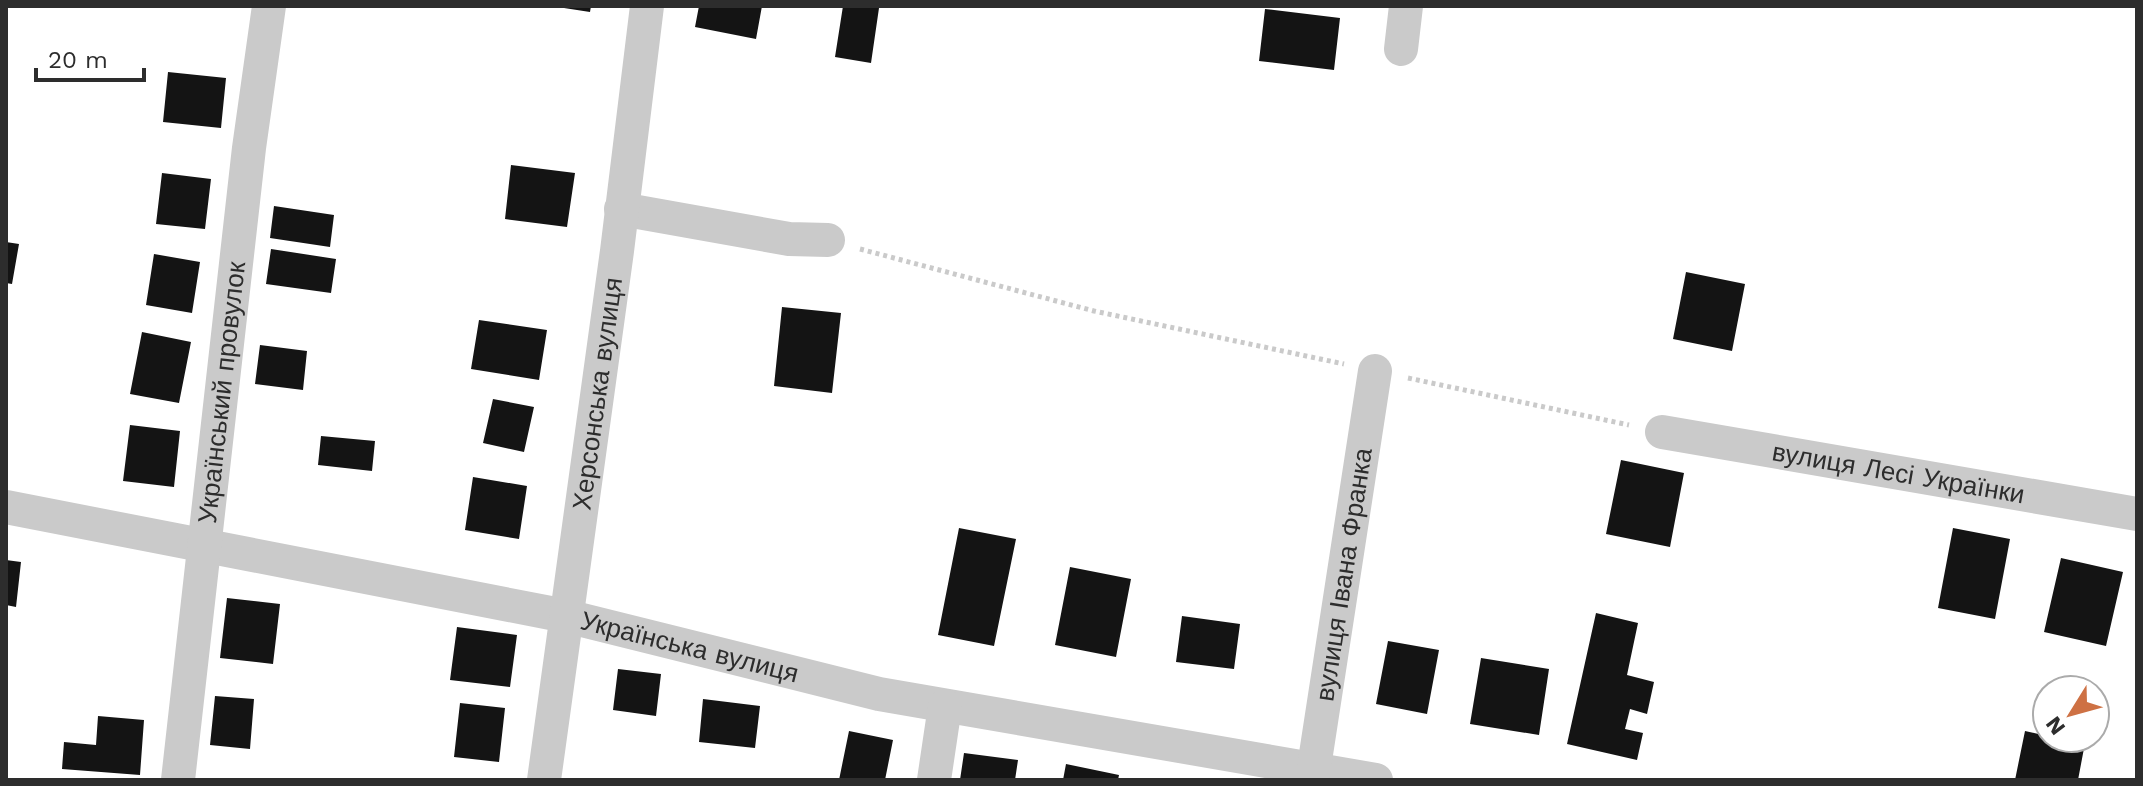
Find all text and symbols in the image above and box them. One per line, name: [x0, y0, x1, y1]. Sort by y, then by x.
scale bar: [36, 32, 144, 82]
text: 20 m: [48, 46, 108, 74]
street label: Український провулок: [192, 259, 251, 525]
street label: Херсонська вулиця: [566, 275, 628, 512]
street label: вулиця Лесі Українки: [1770, 436, 2027, 509]
street label: вулиця Івана Франка: [1309, 445, 1378, 703]
street label: Українська вулиця: [578, 605, 802, 688]
north arrow: [2031, 674, 2111, 754]
text: N: [2041, 712, 2070, 740]

